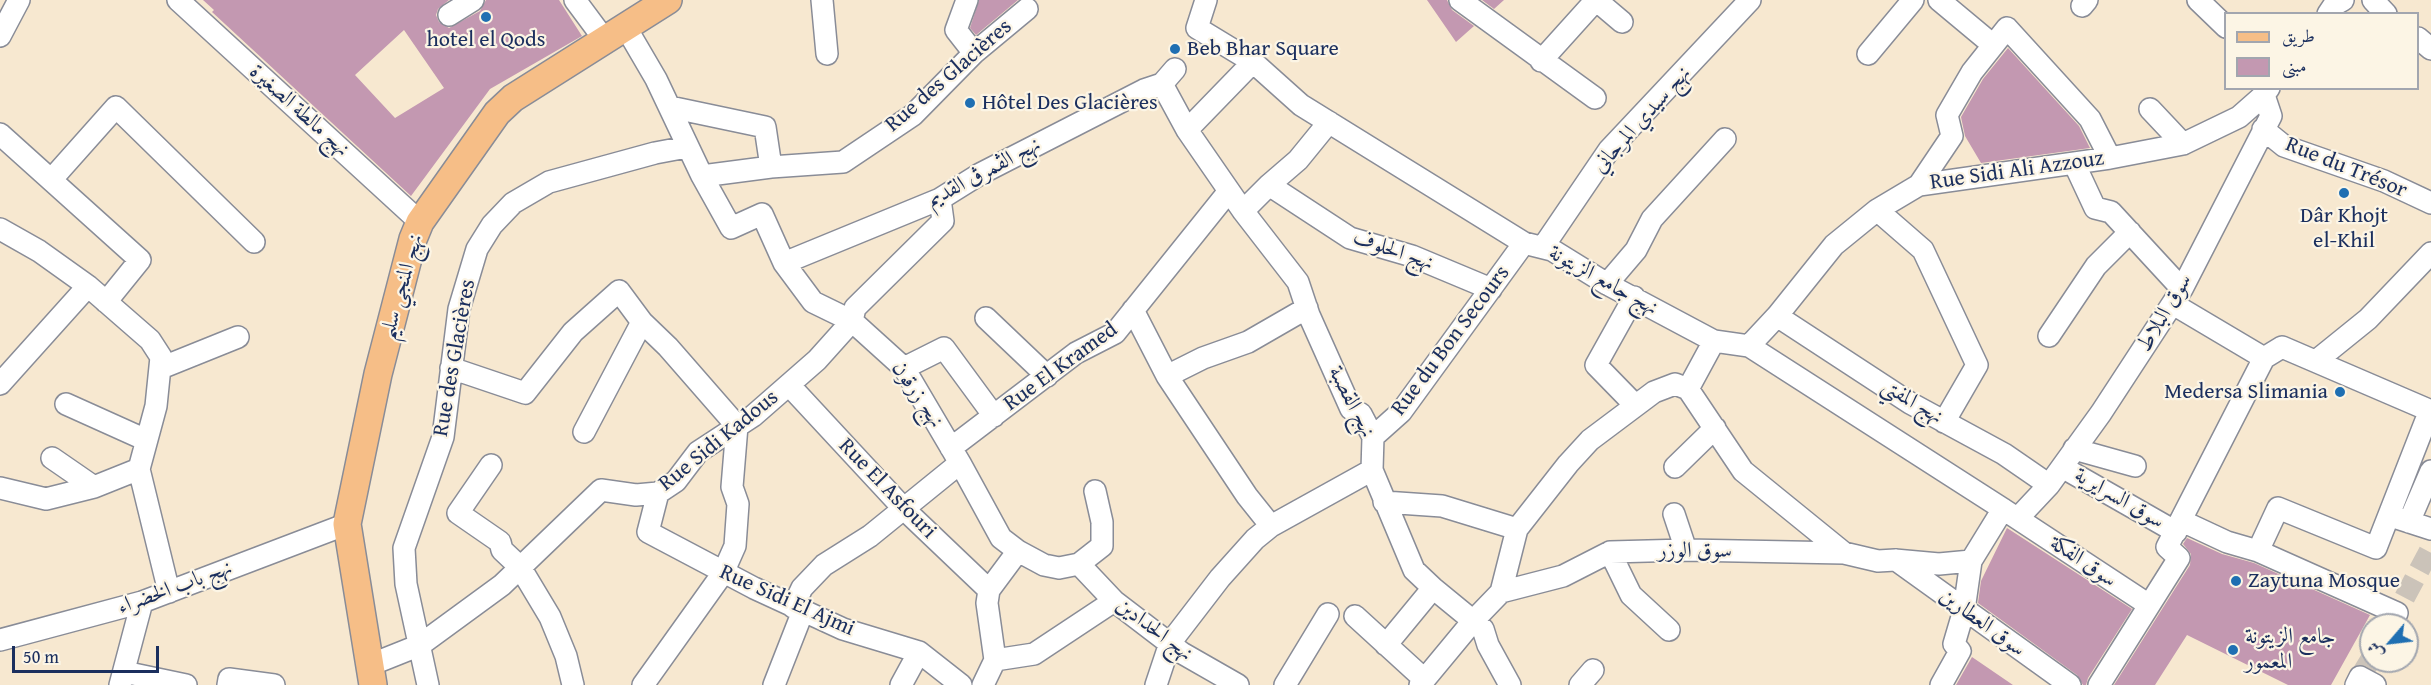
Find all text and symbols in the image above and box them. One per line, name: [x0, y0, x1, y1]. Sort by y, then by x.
marker: hotel el Qods: [479, 10, 493, 24]
legend: [2224, 12, 2419, 90]
street label: Rue des Glacières: [880, 14, 1018, 138]
text: طريق: [2282, 22, 2315, 49]
place label: hotel el Qods: [426, 27, 546, 53]
place label: Beb Bhar Square: [1187, 36, 1339, 62]
marker: Beb Bhar Square: [1168, 42, 1182, 56]
text: مبنى: [2282, 52, 2307, 79]
street label: نهج مالطة الصغيرة: [243, 59, 355, 163]
street label: نهج سيدي المرجاني: [1587, 61, 1697, 179]
place label: Hôtel Des Glacières: [982, 90, 1158, 116]
marker: Hôtel Des Glacières: [963, 96, 977, 110]
street label: نهج الڨمرڨ القديم: [922, 132, 1046, 214]
street label: Rue du Trésor: [2281, 132, 2411, 204]
street label: Rue Sidi Ali Azzouz: [1928, 146, 2106, 196]
marker: Dâr Khojt el-Khil: [2337, 186, 2351, 200]
place label: Dâr Khojt el-Khil: [2300, 203, 2388, 254]
street label: نهج الحلوف: [1349, 225, 1437, 277]
street label: نهج المنجي سليم: [374, 231, 430, 343]
street label: نهج جامع الزيتونة: [1544, 240, 1662, 322]
street label: Rue du Bon Secours: [1386, 261, 1516, 421]
street label: سوق البلاط: [2131, 269, 2199, 357]
street label: Rue des Glacières: [428, 277, 482, 439]
street label: Rue El Kramed: [999, 317, 1123, 417]
street label: نهج زرقون: [885, 357, 949, 433]
street label: نهج القصبة: [1322, 362, 1380, 442]
street label: نهج المفتي: [1876, 373, 1948, 431]
place label: Medersa Slimania: [2164, 379, 2328, 405]
street label: Rue Sidi Kadous: [654, 385, 784, 497]
marker: Medersa Slimania: [2333, 385, 2347, 399]
street label: Rue El Asfouri: [833, 433, 941, 545]
street label: سوق السرايرية: [2069, 463, 2169, 535]
street label: سوق الفكة: [2045, 530, 2121, 594]
street label: سوق الوزر: [1658, 538, 1732, 564]
street label: نهج باب الخضراء: [114, 555, 236, 621]
street label: Rue Sidi El Ajmi: [715, 559, 859, 643]
place label: Zaytuna Mosque: [2248, 568, 2400, 594]
marker: Zaytuna Mosque: [2229, 574, 2243, 588]
street label: سوق العطارين: [1934, 583, 2030, 663]
street label: نهج الحدادين: [1110, 592, 1198, 668]
north arrow: [2359, 613, 2419, 673]
place label: جامع الزيتونة المعمور: [2245, 624, 2336, 676]
scale bar: [15, 634, 162, 672]
text: ش: [2361, 638, 2389, 663]
text: 50 m: [23, 643, 59, 670]
marker: جامع الزيتونة المعمور: [2226, 643, 2240, 657]

